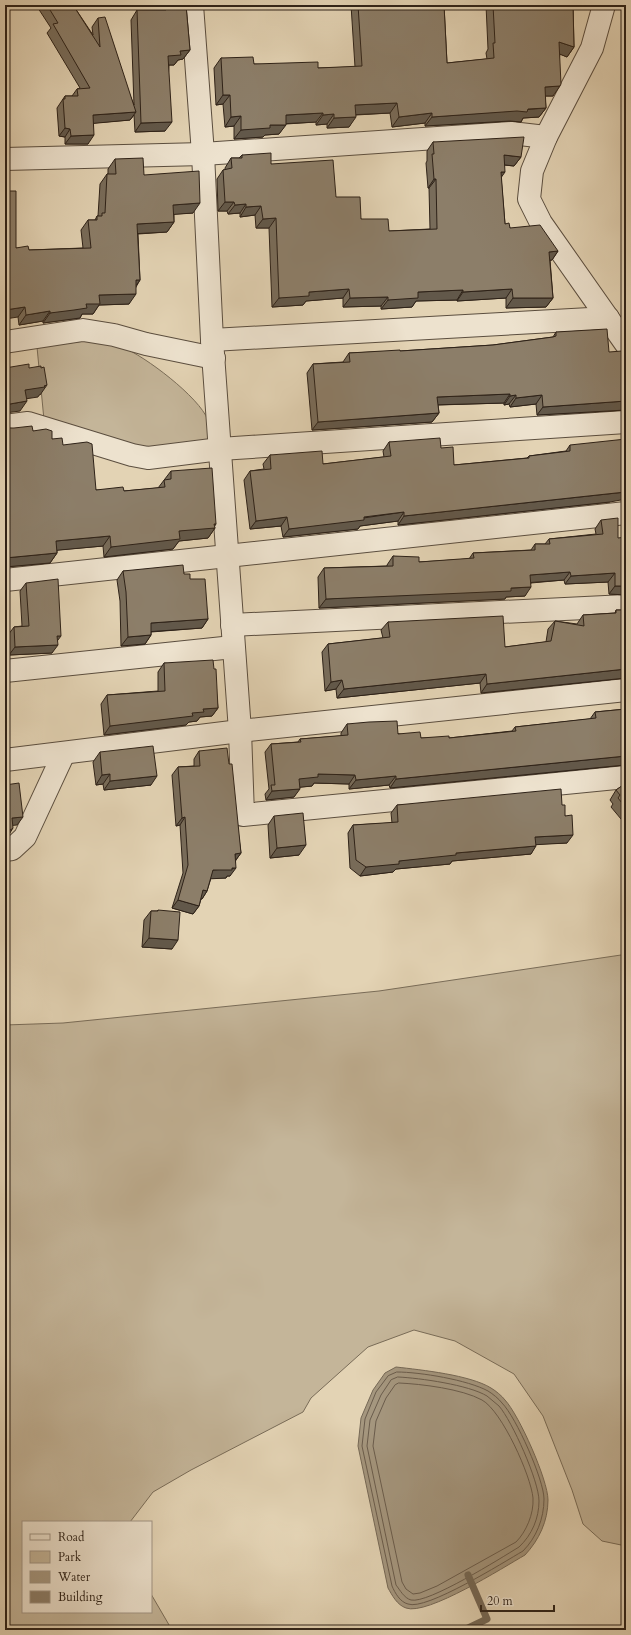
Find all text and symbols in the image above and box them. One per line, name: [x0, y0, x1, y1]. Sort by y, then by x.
legend: [22, 1521, 152, 1613]
text: Road: [58, 1529, 85, 1545]
text: Park: [58, 1549, 82, 1565]
text: Water: [57, 1569, 91, 1585]
scale bar: [481, 1587, 554, 1613]
text: Building: [58, 1589, 103, 1605]
text: 20 m: [487, 1593, 514, 1609]

